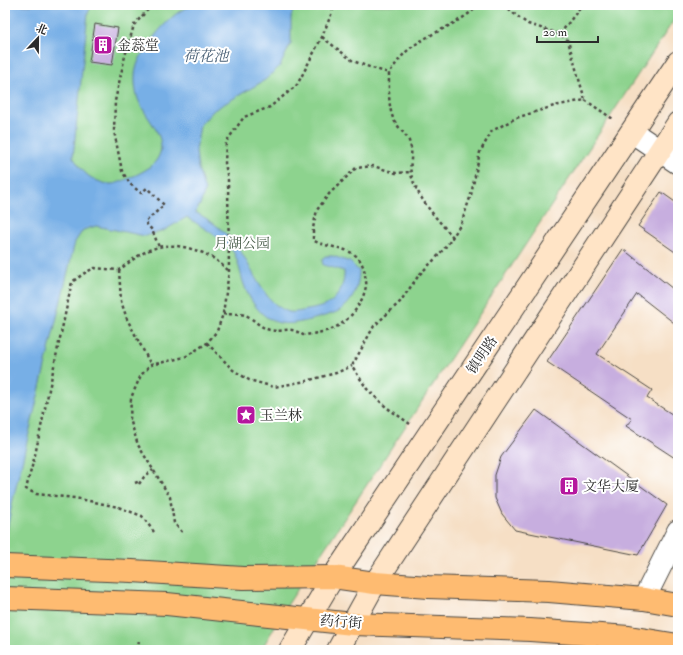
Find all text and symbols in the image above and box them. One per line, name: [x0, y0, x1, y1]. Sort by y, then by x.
north arrow: [18, 18, 58, 58]
scale bar: [537, 18, 598, 44]
text: 北: [34, 21, 49, 37]
text: 20 m: [543, 25, 568, 40]
building icon: 金蕊堂: [92, 34, 114, 56]
place label: 金蕊堂: [117, 37, 159, 54]
water label: 荷花池: [183, 47, 230, 66]
park label: 月湖公园: [214, 235, 270, 252]
street label: 镇明路: [463, 333, 501, 377]
place icon: 玉兰林: [235, 404, 257, 426]
place label: 玉兰林: [260, 407, 302, 424]
building icon: 文华大厦: [558, 475, 580, 497]
place label: 文华大厦: [583, 478, 639, 495]
street label: 药行街: [319, 612, 363, 632]

